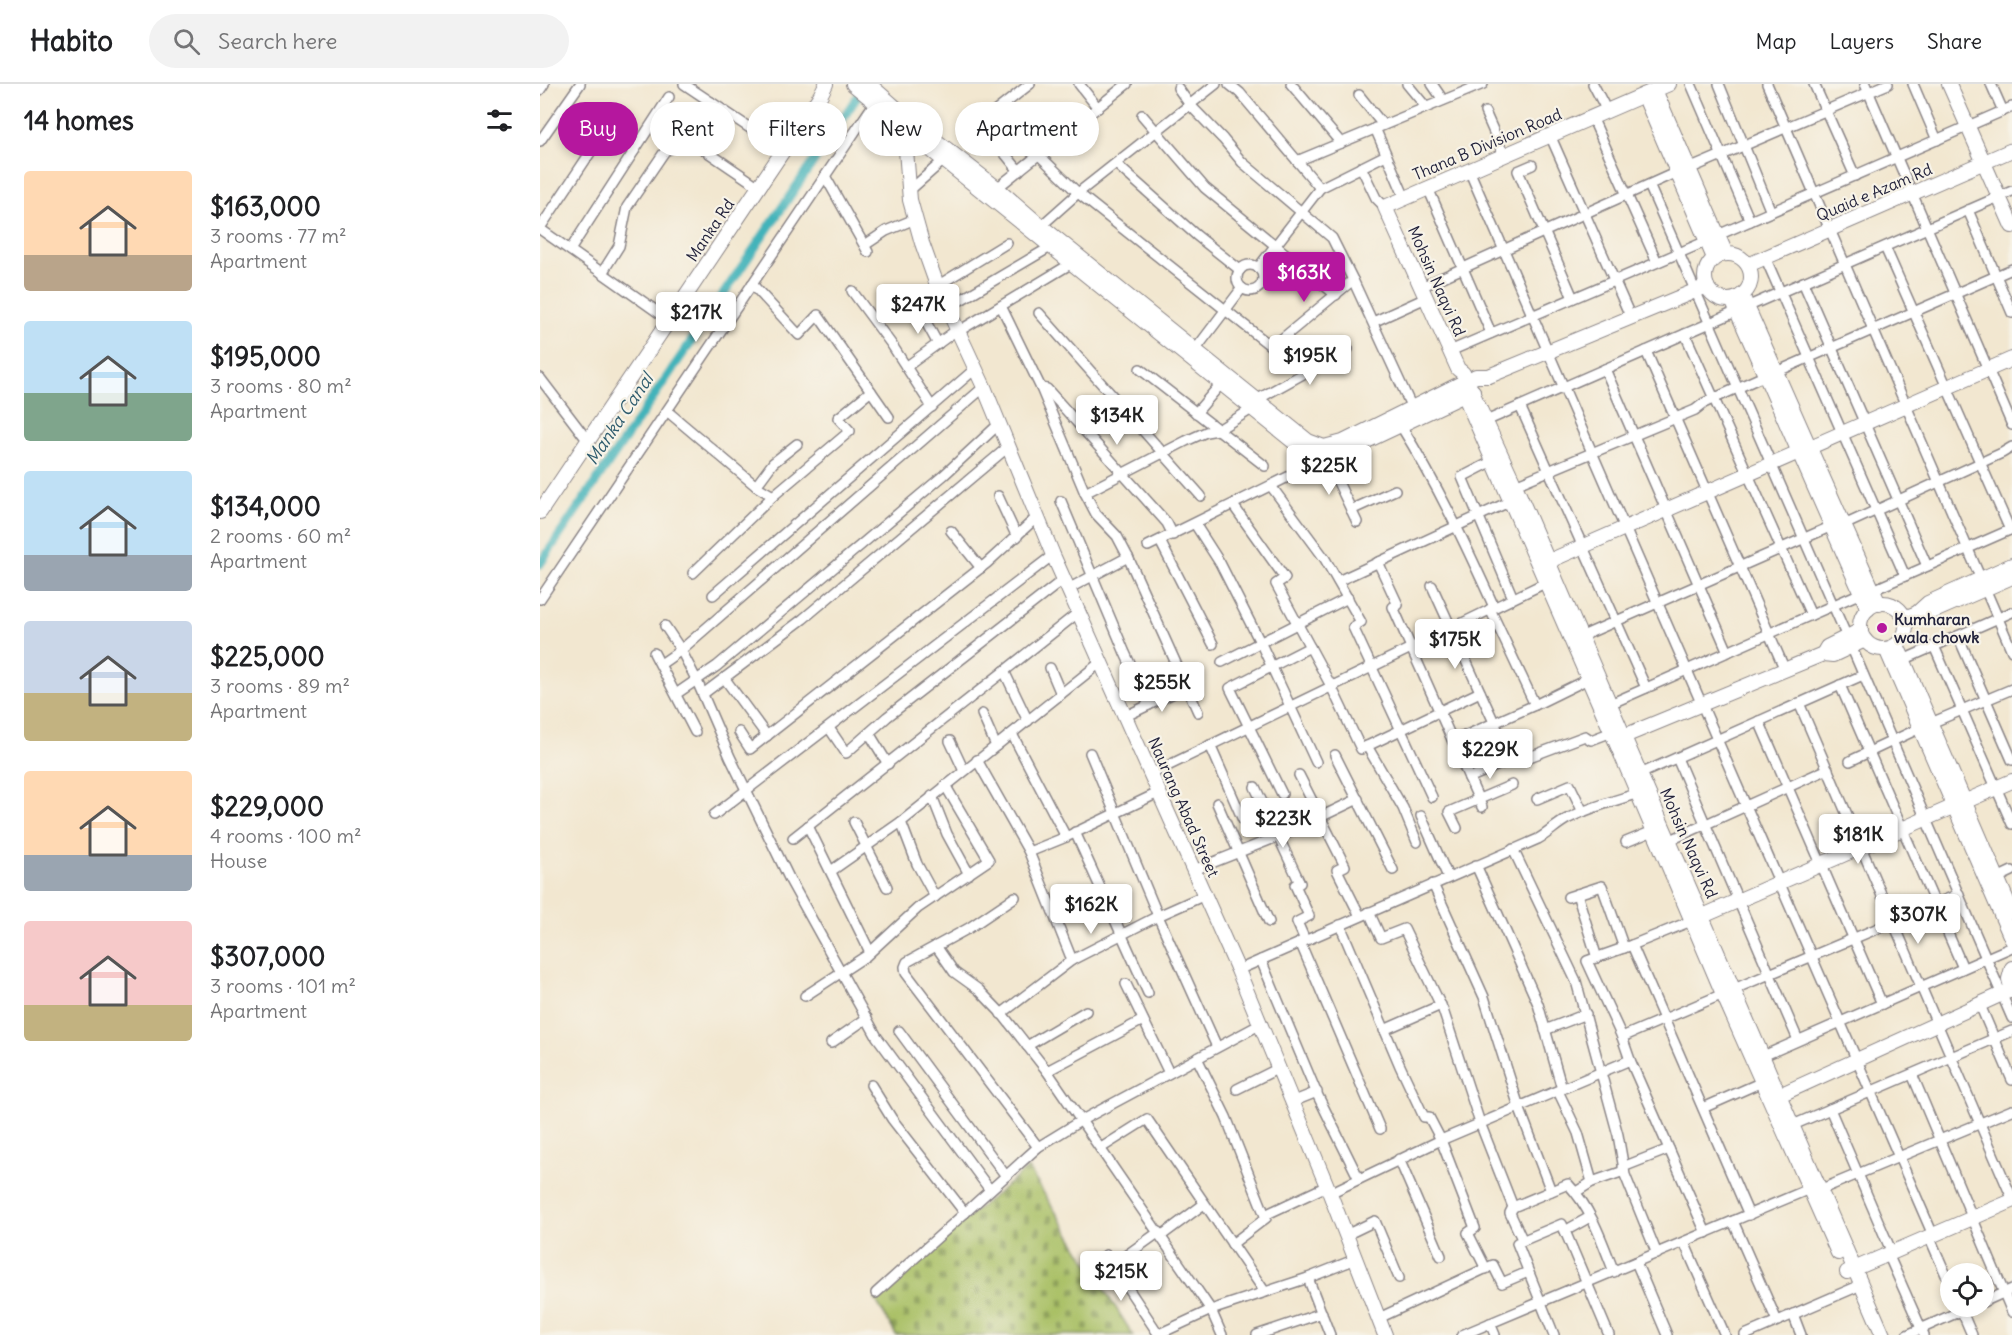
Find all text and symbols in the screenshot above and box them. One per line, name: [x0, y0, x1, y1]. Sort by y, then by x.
search box: [149, 14, 569, 68]
text: Habito: [30, 23, 113, 59]
icon: search: [170, 25, 203, 58]
text: Search here: [218, 27, 337, 55]
text: Map: [1756, 28, 1796, 55]
text: Layers: [1829, 28, 1894, 55]
text: Share: [1927, 28, 1982, 55]
chip: Buy: [558, 102, 638, 156]
chip: Rent: [650, 102, 735, 156]
chip: Filters: [747, 102, 847, 156]
chip: New: [859, 102, 943, 156]
chip: Apartment: [955, 102, 1099, 156]
text: 14 homes: [24, 104, 134, 137]
icon: filters: [483, 104, 516, 137]
street label: Thana B Division Road: [1409, 104, 1565, 184]
street label: Quaid e Azam Rd: [1813, 159, 1935, 225]
text: $163,000: [210, 190, 321, 223]
icon: home: [72, 195, 144, 267]
street label: Manka Rd: [682, 195, 738, 265]
text: 3 rooms · 77 m²: [210, 223, 347, 248]
street label: Mohsin Naqvi Rd: [1404, 223, 1470, 339]
text: Apartment: [210, 248, 307, 273]
pin: $163K: [1262, 252, 1346, 303]
text: $163K: [1277, 259, 1331, 284]
pin: $247K: [876, 284, 960, 335]
text: $247K: [890, 291, 946, 316]
pin: $217K: [654, 292, 738, 343]
text: $217K: [670, 299, 722, 324]
pin: $195K: [1268, 335, 1352, 386]
text: $195,000: [210, 340, 321, 373]
text: $195K: [1283, 342, 1337, 367]
icon: home: [72, 345, 144, 417]
water label: Manka Canal: [580, 366, 660, 469]
text: 3 rooms · 80 m²: [210, 373, 352, 398]
pin: $134K: [1075, 395, 1159, 446]
text: Apartment: [210, 398, 307, 423]
text: $134K: [1090, 402, 1144, 427]
pin: $225K: [1287, 445, 1371, 496]
text: $225K: [1301, 452, 1357, 477]
text: $134,000: [210, 490, 321, 523]
icon: home: [72, 495, 144, 567]
text: 2 rooms · 60 m²: [210, 523, 351, 548]
text: Apartment: [210, 548, 307, 573]
place label: Kumharan wala chowk: [1894, 609, 1979, 647]
pin: $175K: [1413, 619, 1497, 670]
marker: Kumharan wala chowk: [1875, 621, 1889, 635]
text: $175K: [1429, 626, 1481, 651]
text: $225,000: [210, 640, 325, 673]
icon: home: [72, 645, 144, 717]
pin: $255K: [1120, 662, 1204, 713]
text: $255K: [1133, 669, 1191, 694]
text: 3 rooms · 89 m²: [210, 673, 350, 698]
text: Apartment: [210, 698, 307, 723]
pin: $229K: [1448, 729, 1532, 780]
street label: Naurang Abad Street: [1144, 734, 1224, 881]
text: $229K: [1462, 736, 1518, 761]
street label: Mohsin Naqvi Rd: [1656, 785, 1722, 901]
text: $229,000: [210, 790, 324, 823]
icon: home: [72, 795, 144, 867]
pin: $223K: [1241, 798, 1325, 849]
text: $223K: [1255, 805, 1311, 830]
pin: $181K: [1816, 814, 1900, 865]
text: $181K: [1833, 821, 1883, 846]
text: 4 rooms · 100 m²: [210, 823, 361, 848]
text: House: [210, 848, 267, 873]
pin: $162K: [1049, 884, 1133, 935]
text: $162K: [1064, 891, 1118, 916]
pin: $307K: [1876, 894, 1960, 945]
text: $307K: [1889, 901, 1947, 926]
text: $307,000: [210, 940, 325, 973]
icon: home: [72, 945, 144, 1017]
text: 3 rooms · 101 m²: [210, 973, 356, 998]
text: Apartment: [210, 998, 307, 1023]
pin: $215K: [1079, 1251, 1163, 1302]
text: $215K: [1094, 1258, 1148, 1283]
map controls: [1940, 1263, 1994, 1317]
button: locate: [1940, 1263, 1994, 1317]

